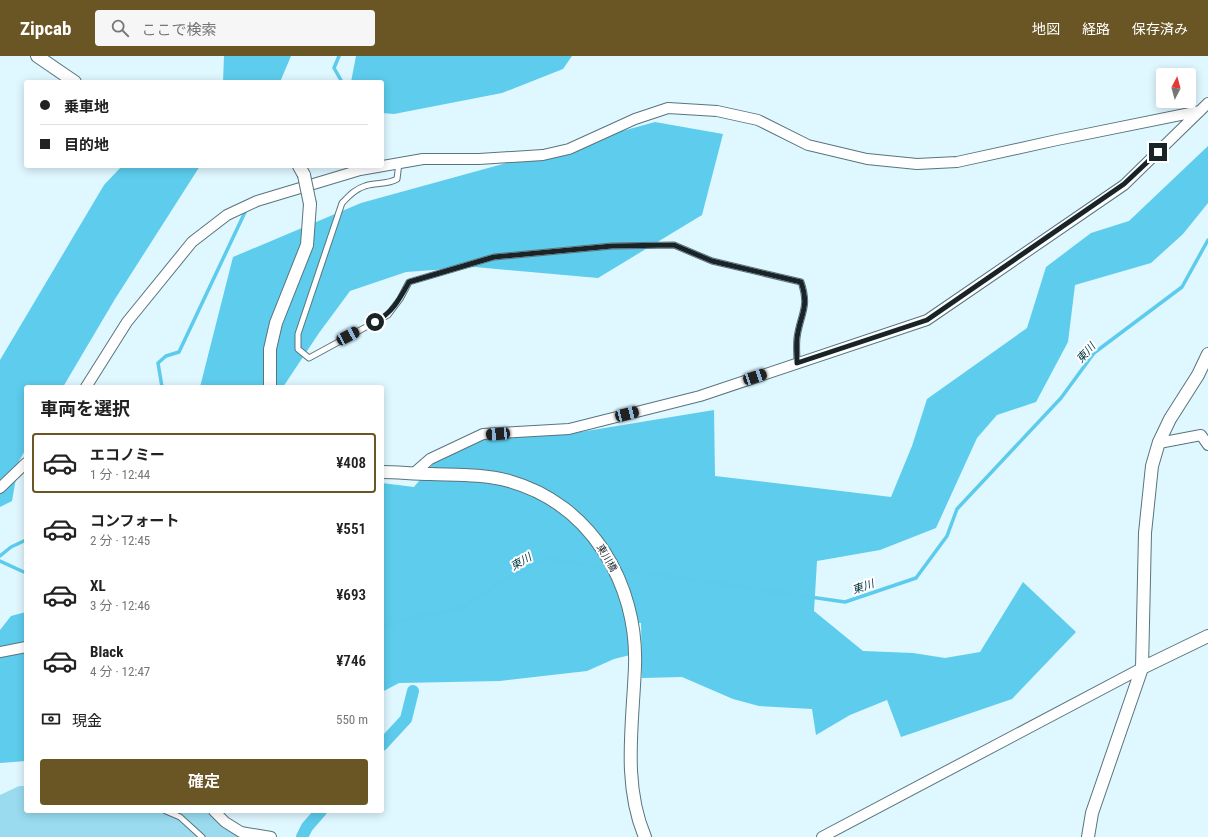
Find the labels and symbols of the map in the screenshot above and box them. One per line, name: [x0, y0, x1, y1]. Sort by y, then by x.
north arrow: [1156, 68, 1196, 108]
route end: [1149, 143, 1167, 161]
route start: [366, 313, 384, 331]
car: [335, 325, 361, 347]
water label: 東川: [1074, 340, 1099, 366]
car: [742, 368, 768, 386]
car: [614, 405, 640, 423]
car: [486, 427, 510, 441]
street label: 東川橋: [595, 542, 619, 574]
water label: 東川: [508, 550, 535, 573]
water label: 東川: [850, 577, 876, 597]

